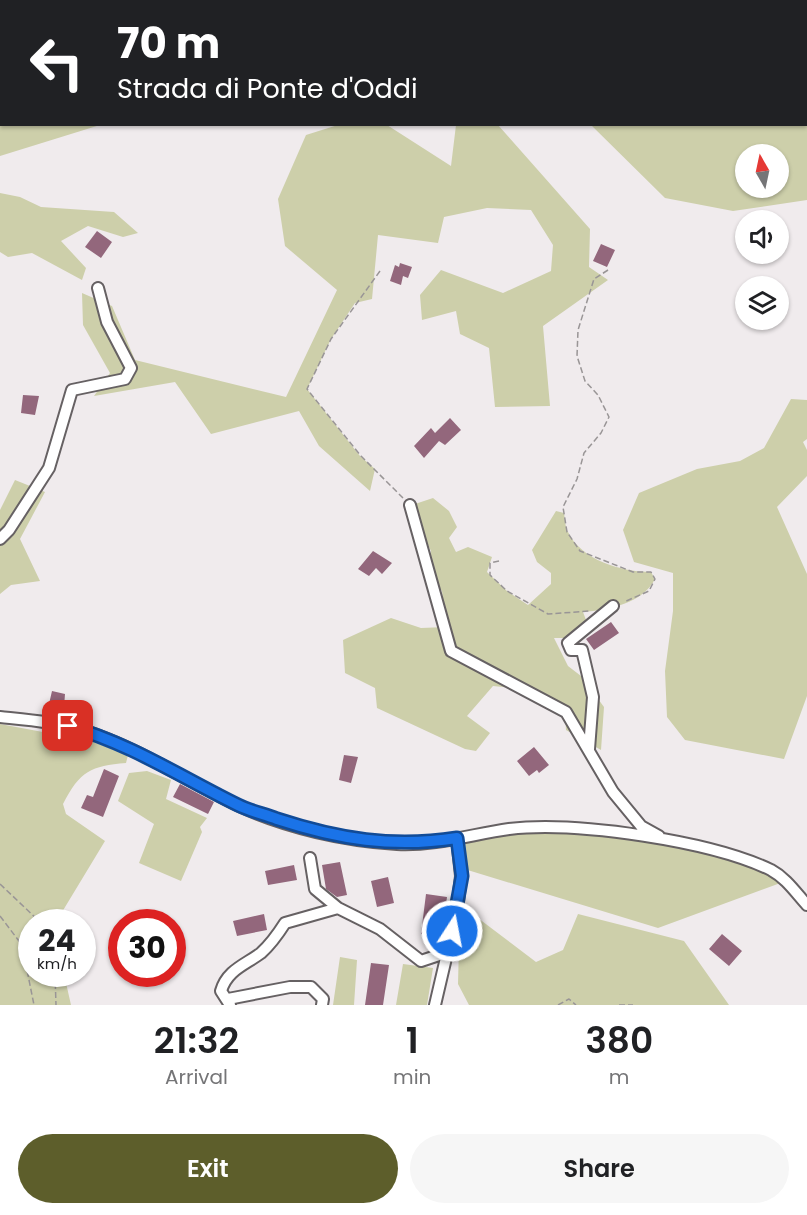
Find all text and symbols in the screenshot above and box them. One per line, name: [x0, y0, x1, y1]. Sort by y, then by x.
text: 70 m: [117, 14, 220, 73]
icon: left: [18, 24, 96, 102]
text: Strada di Ponte d'Oddi: [117, 70, 418, 107]
north arrow: [735, 144, 789, 198]
map controls: [735, 144, 789, 330]
button: sound: [735, 210, 789, 264]
button: layers: [735, 276, 789, 330]
pin: [42, 700, 93, 751]
icon: arrive: [51, 709, 84, 742]
position arrow: [420, 899, 484, 963]
speed limit sign: 30: [108, 909, 186, 987]
text: 24: [38, 919, 76, 962]
text: km/h: [37, 953, 77, 974]
text: 21:32: [154, 1015, 239, 1066]
text: 1: [406, 1015, 419, 1066]
text: 380: [585, 1015, 653, 1066]
text: Arrival: [165, 1063, 228, 1091]
text: min: [393, 1063, 431, 1091]
text: m: [609, 1063, 629, 1091]
button: Exit: [18, 1134, 398, 1203]
button: Share: [410, 1134, 789, 1203]

